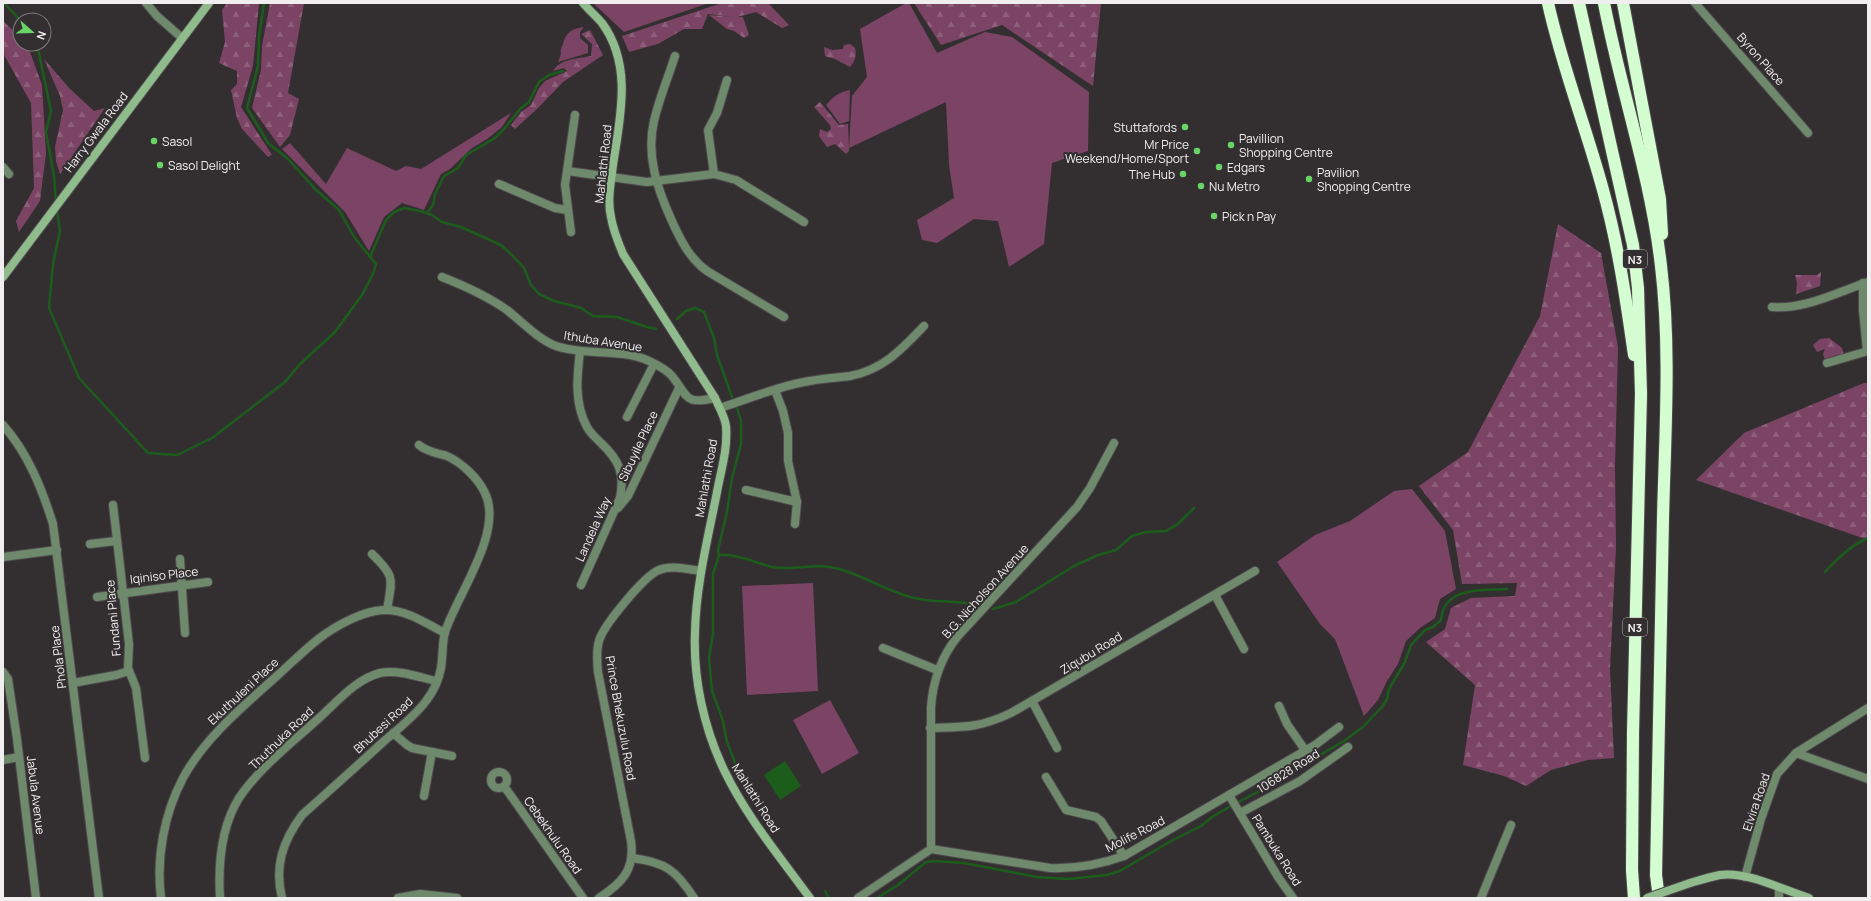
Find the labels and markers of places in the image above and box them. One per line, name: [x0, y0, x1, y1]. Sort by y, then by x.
place label: Stuttafords: [1113, 119, 1177, 136]
marker: Stuttafords: [1180, 122, 1190, 132]
place label: Pavillion Shopping Centre: [1239, 130, 1333, 161]
place label: Sasol: [162, 133, 192, 150]
marker: Sasol: [149, 136, 159, 146]
place label: Mr Price Weekend/Home/Sport: [1065, 136, 1189, 167]
marker: Pavillion Shopping Centre: [1226, 140, 1236, 150]
marker: Mr Price Weekend/Home/Sport: [1192, 146, 1202, 156]
place label: Sasol Delight: [168, 157, 241, 174]
place label: Edgars: [1227, 159, 1265, 176]
marker: Sasol Delight: [155, 160, 165, 170]
marker: Edgars: [1214, 162, 1224, 172]
place label: Pavilion Shopping Centre: [1317, 164, 1411, 195]
place label: The Hub: [1129, 166, 1175, 183]
marker: The Hub: [1178, 169, 1188, 179]
marker: Pavilion Shopping Centre: [1304, 174, 1314, 184]
place label: Nu Metro: [1209, 178, 1260, 195]
marker: Nu Metro: [1196, 181, 1206, 191]
place label: Pick n Pay: [1222, 208, 1277, 225]
marker: Pick n Pay: [1209, 211, 1219, 221]

